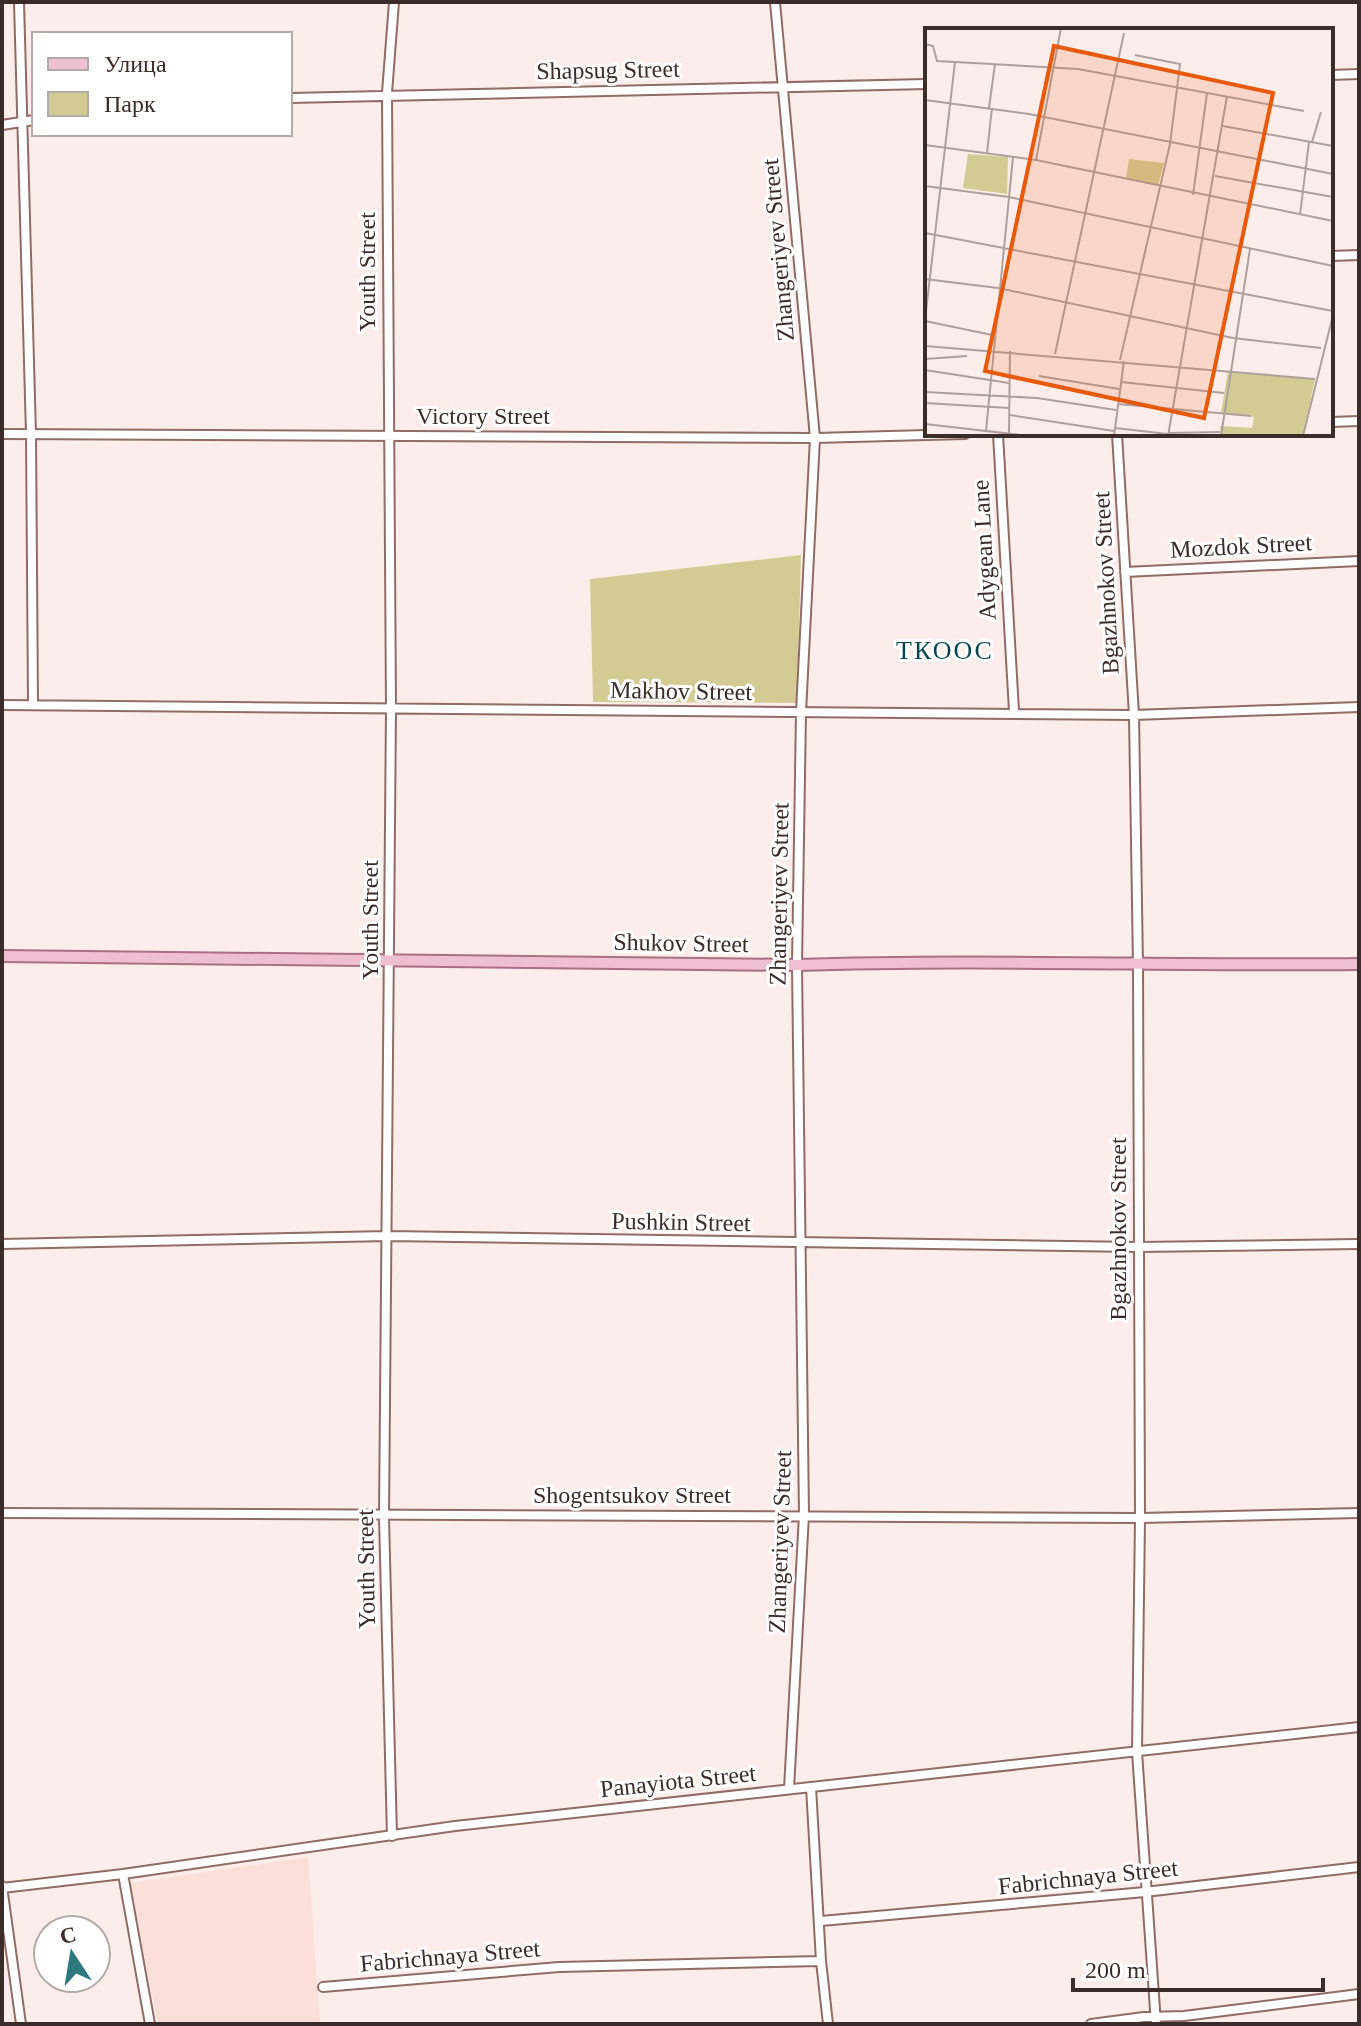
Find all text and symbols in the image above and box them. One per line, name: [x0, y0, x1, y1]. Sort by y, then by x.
inset map: [925, 28, 1333, 436]
legend: [32, 32, 292, 136]
text: Улица: [104, 51, 167, 77]
street label: Shapsug Street: [536, 56, 680, 84]
text: Парк: [104, 91, 156, 117]
street label: Zhangeriyev Street: [757, 157, 799, 342]
street label: Youth Street: [354, 212, 380, 332]
street label: Victory Street: [416, 403, 550, 429]
street label: Adygean Lane: [967, 479, 1001, 621]
street label: Bgazhnokov Street: [1088, 490, 1124, 675]
street label: Mozdok Street: [1169, 529, 1313, 563]
district label: ТКООС: [896, 636, 994, 665]
street label: Makhov Street: [610, 677, 753, 705]
street label: Zhangeriyev Street: [764, 802, 794, 986]
street label: Youth Street: [357, 860, 383, 980]
street label: Shukov Street: [613, 929, 749, 957]
street label: Bgazhnokov Street: [1105, 1137, 1131, 1321]
street label: Pushkin Street: [611, 1208, 751, 1236]
street label: Zhangeriyev Street: [764, 1450, 796, 1634]
street label: Shogentsukov Street: [533, 1482, 731, 1508]
street label: Youth Street: [352, 1509, 380, 1629]
street label: Panayiota Street: [599, 1760, 758, 1802]
street label: Fabrichnaya Street: [997, 1855, 1179, 1899]
north arrow: [32, 1914, 112, 1994]
text: С: [58, 1921, 78, 1949]
street label: Fabrichnaya Street: [359, 1935, 541, 1977]
scale bar: [1073, 1942, 1323, 1992]
text: 200 m: [1085, 1957, 1146, 1983]

